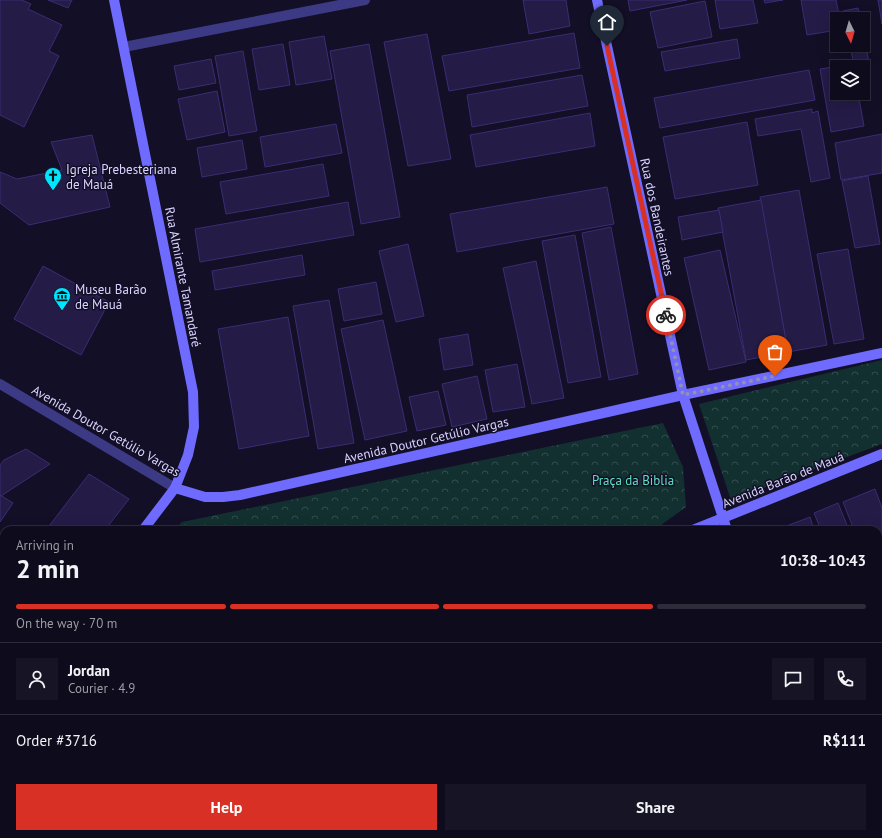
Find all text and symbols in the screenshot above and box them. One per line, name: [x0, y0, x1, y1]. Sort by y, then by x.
pin: [590, 5, 624, 46]
icon: home: [596, 11, 618, 33]
north arrow: [830, 12, 870, 52]
map controls: [830, 12, 870, 100]
button: layers: [830, 60, 870, 100]
street label: Rua dos Bandeirantes: [636, 157, 678, 277]
place label: Igreja Prebesteriana de Mauá: [66, 161, 177, 193]
church icon: Igreja Prebesteriana de Mauá: [43, 166, 63, 191]
street label: Rua Almirante Tamandaré: [161, 206, 205, 348]
place label: Museu Barão de Mauá: [75, 281, 147, 313]
museum icon: Museu Barão de Mauá: [52, 286, 72, 311]
courier: [646, 295, 686, 335]
icon: bike: [655, 304, 677, 326]
pin: [758, 335, 792, 376]
icon: bag: [764, 341, 786, 363]
street label: Avenida Doutor Getúlio Vargas: [29, 381, 183, 481]
street label: Avenida Doutor Getúlio Vargas: [342, 413, 510, 467]
street label: Avenida Barão de Mauá: [720, 448, 846, 512]
park label: Praça da Biblia: [592, 472, 674, 489]
text: Arriving in: [16, 537, 74, 554]
text: 10:38–10:43: [780, 551, 866, 570]
text: 2 min: [16, 552, 79, 585]
text: On the way · 70 m: [16, 615, 117, 632]
button: person: [16, 658, 58, 700]
button: chat: [772, 658, 814, 700]
button: phone: [824, 658, 866, 700]
text: Jordan: [68, 661, 110, 680]
text: Courier · 4.9: [68, 680, 135, 697]
text: Order #3716: [16, 731, 97, 750]
text: R$111: [823, 731, 866, 750]
button: Help: [16, 784, 437, 830]
button: Share: [445, 784, 866, 830]

